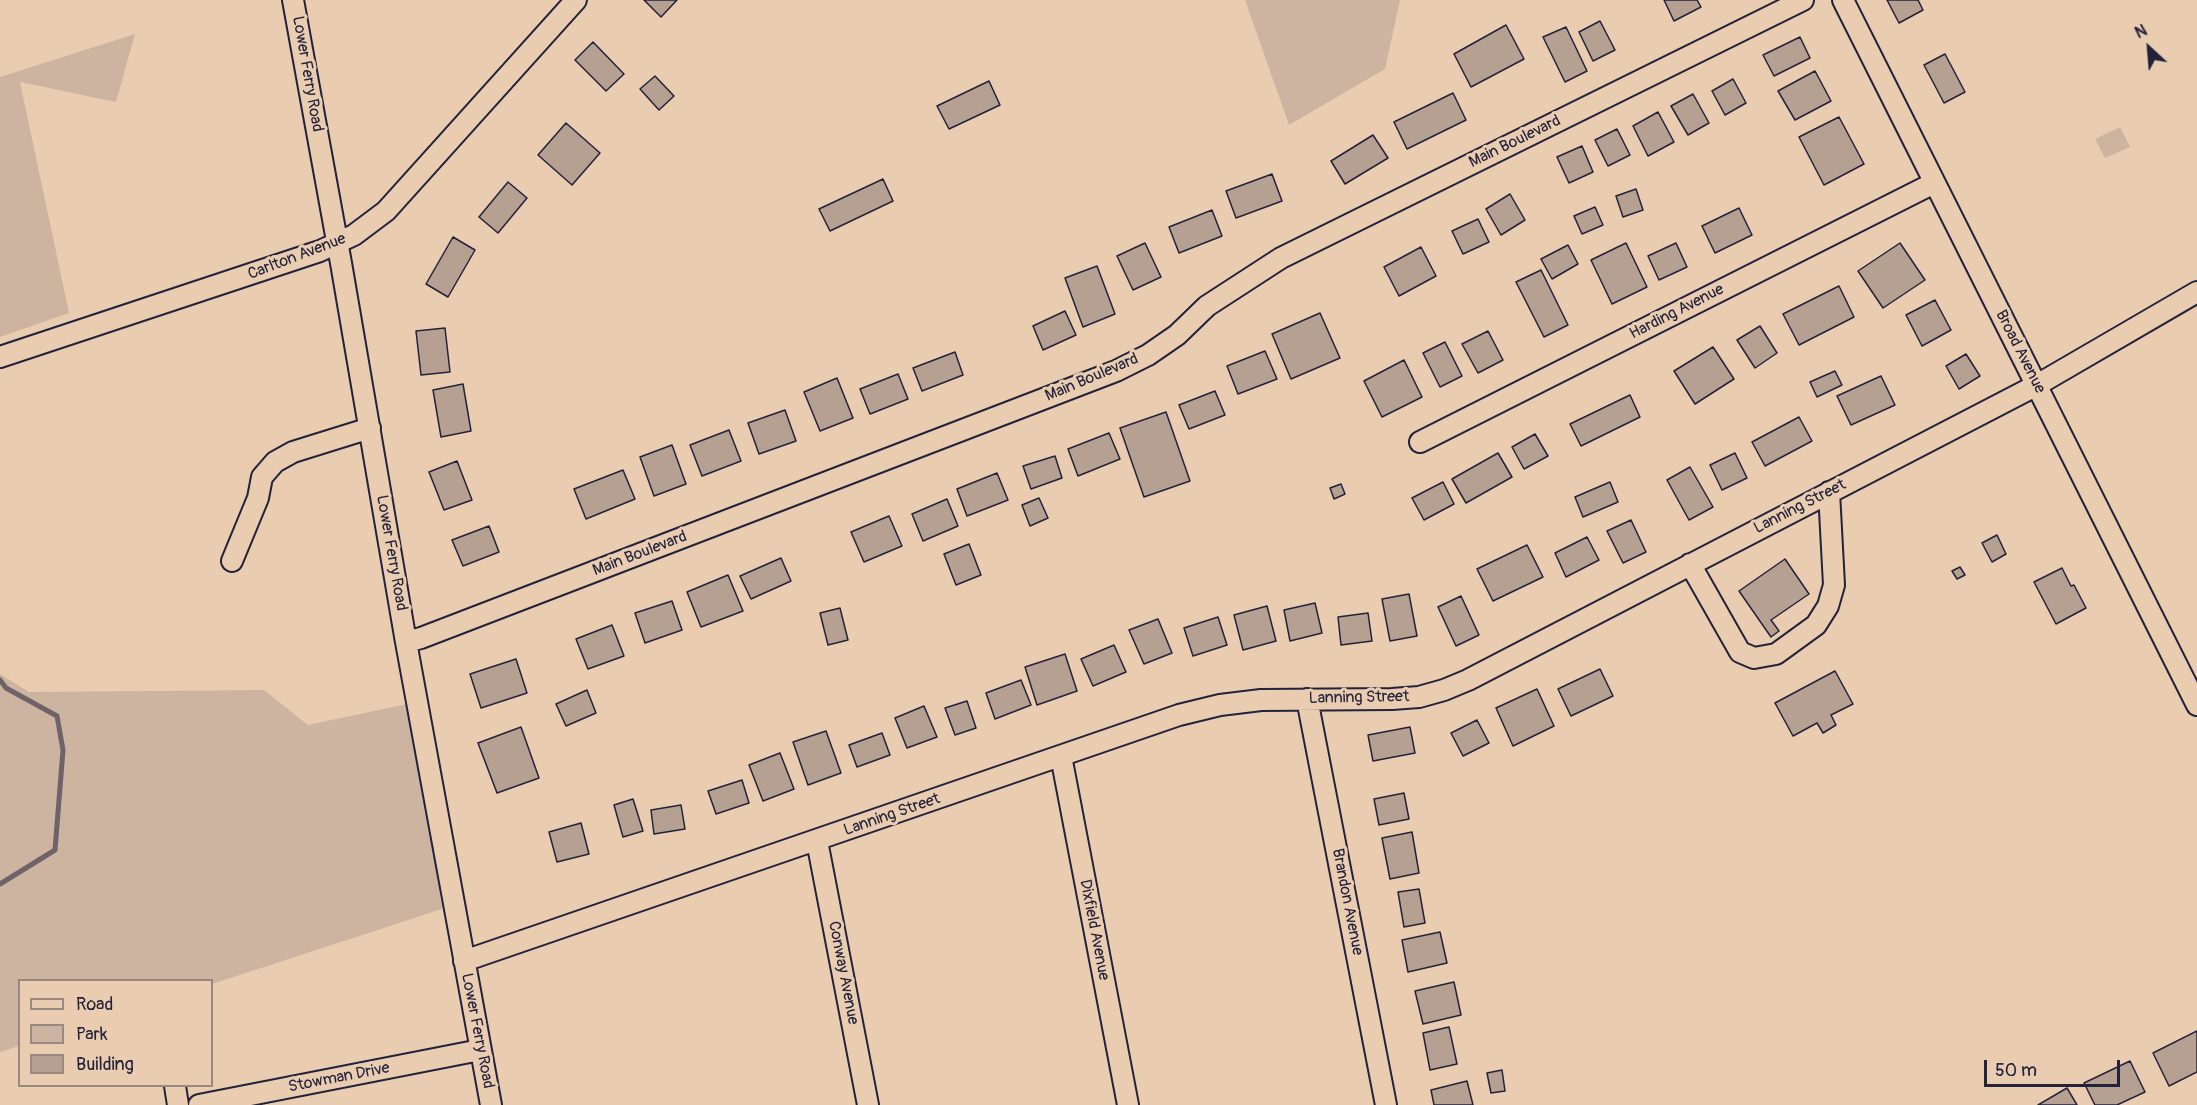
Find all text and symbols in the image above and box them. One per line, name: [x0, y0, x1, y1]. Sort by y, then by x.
street label: Lower Ferry Road: [287, 15, 327, 133]
north arrow: [2119, 18, 2179, 78]
text: N: [2132, 20, 2150, 43]
street label: Main Boulevard: [1466, 112, 1564, 172]
street label: Carlton Avenue: [245, 230, 349, 284]
street label: Harding Avenue: [1627, 280, 1727, 344]
street label: Broad Avenue: [1991, 307, 2049, 397]
street label: Main Boulevard: [1042, 350, 1142, 406]
street label: Lanning Street: [1751, 476, 1849, 538]
street label: Lower Ferry Road: [371, 494, 411, 612]
street label: Main Boulevard: [590, 527, 690, 581]
street label: Lanning Street: [1308, 688, 1410, 708]
street label: Lanning Street: [841, 790, 943, 840]
street label: Brandon Avenue: [1327, 847, 1367, 957]
street label: Dixfield Avenue: [1075, 878, 1113, 982]
street label: Conway Avenue: [824, 920, 862, 1026]
street label: Lower Ferry Road: [456, 972, 498, 1090]
legend: [18, 979, 213, 1087]
text: Road: [76, 993, 113, 1016]
text: Park: [76, 1023, 108, 1046]
scale bar: [1987, 1048, 2124, 1086]
text: Building: [76, 1053, 134, 1076]
street label: Stowman Drive: [287, 1059, 391, 1097]
text: 50 m: [1995, 1059, 2037, 1082]

